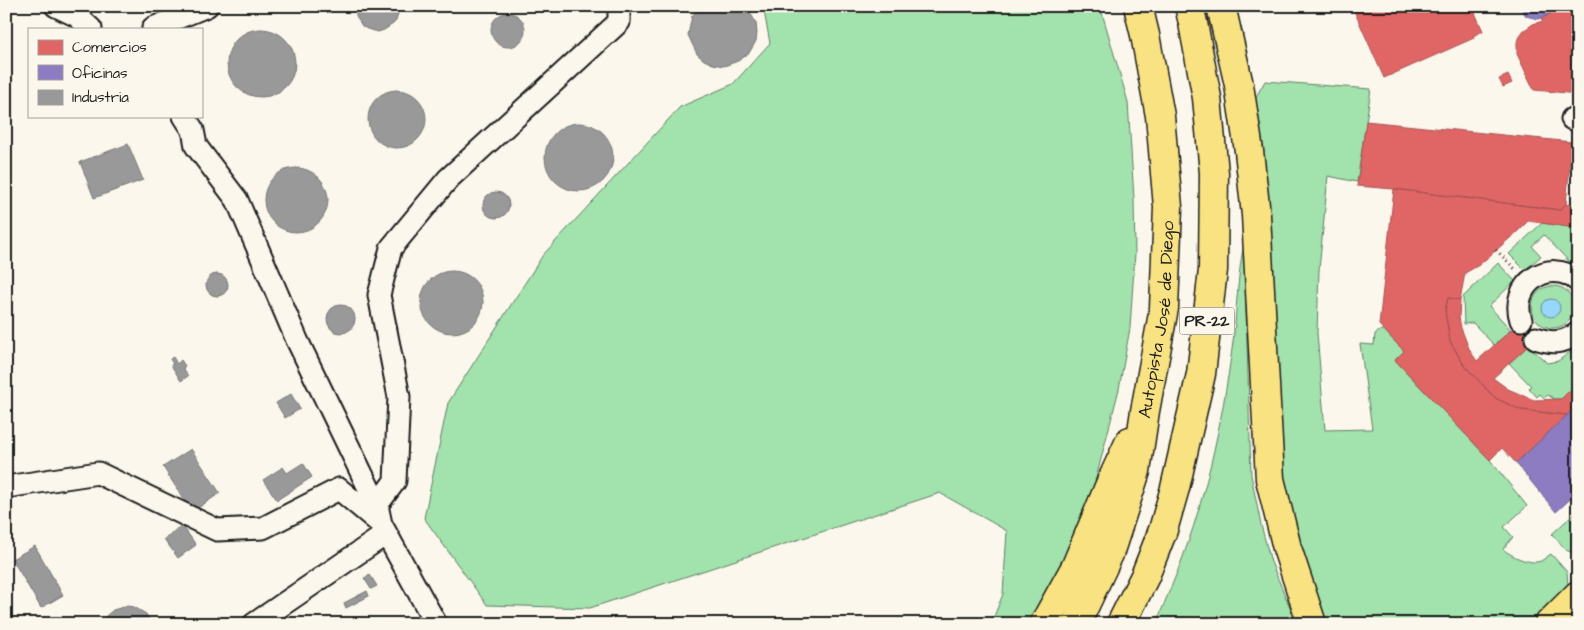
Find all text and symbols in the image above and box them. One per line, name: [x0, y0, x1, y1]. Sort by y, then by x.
legend: [28, 28, 202, 118]
text: Comercios: [72, 37, 147, 58]
text: Oficinas: [72, 63, 128, 84]
text: Industria: [72, 87, 129, 108]
street label: Autopista José de Diego: [1132, 220, 1181, 420]
road number: PR-22: [1180, 308, 1234, 334]

